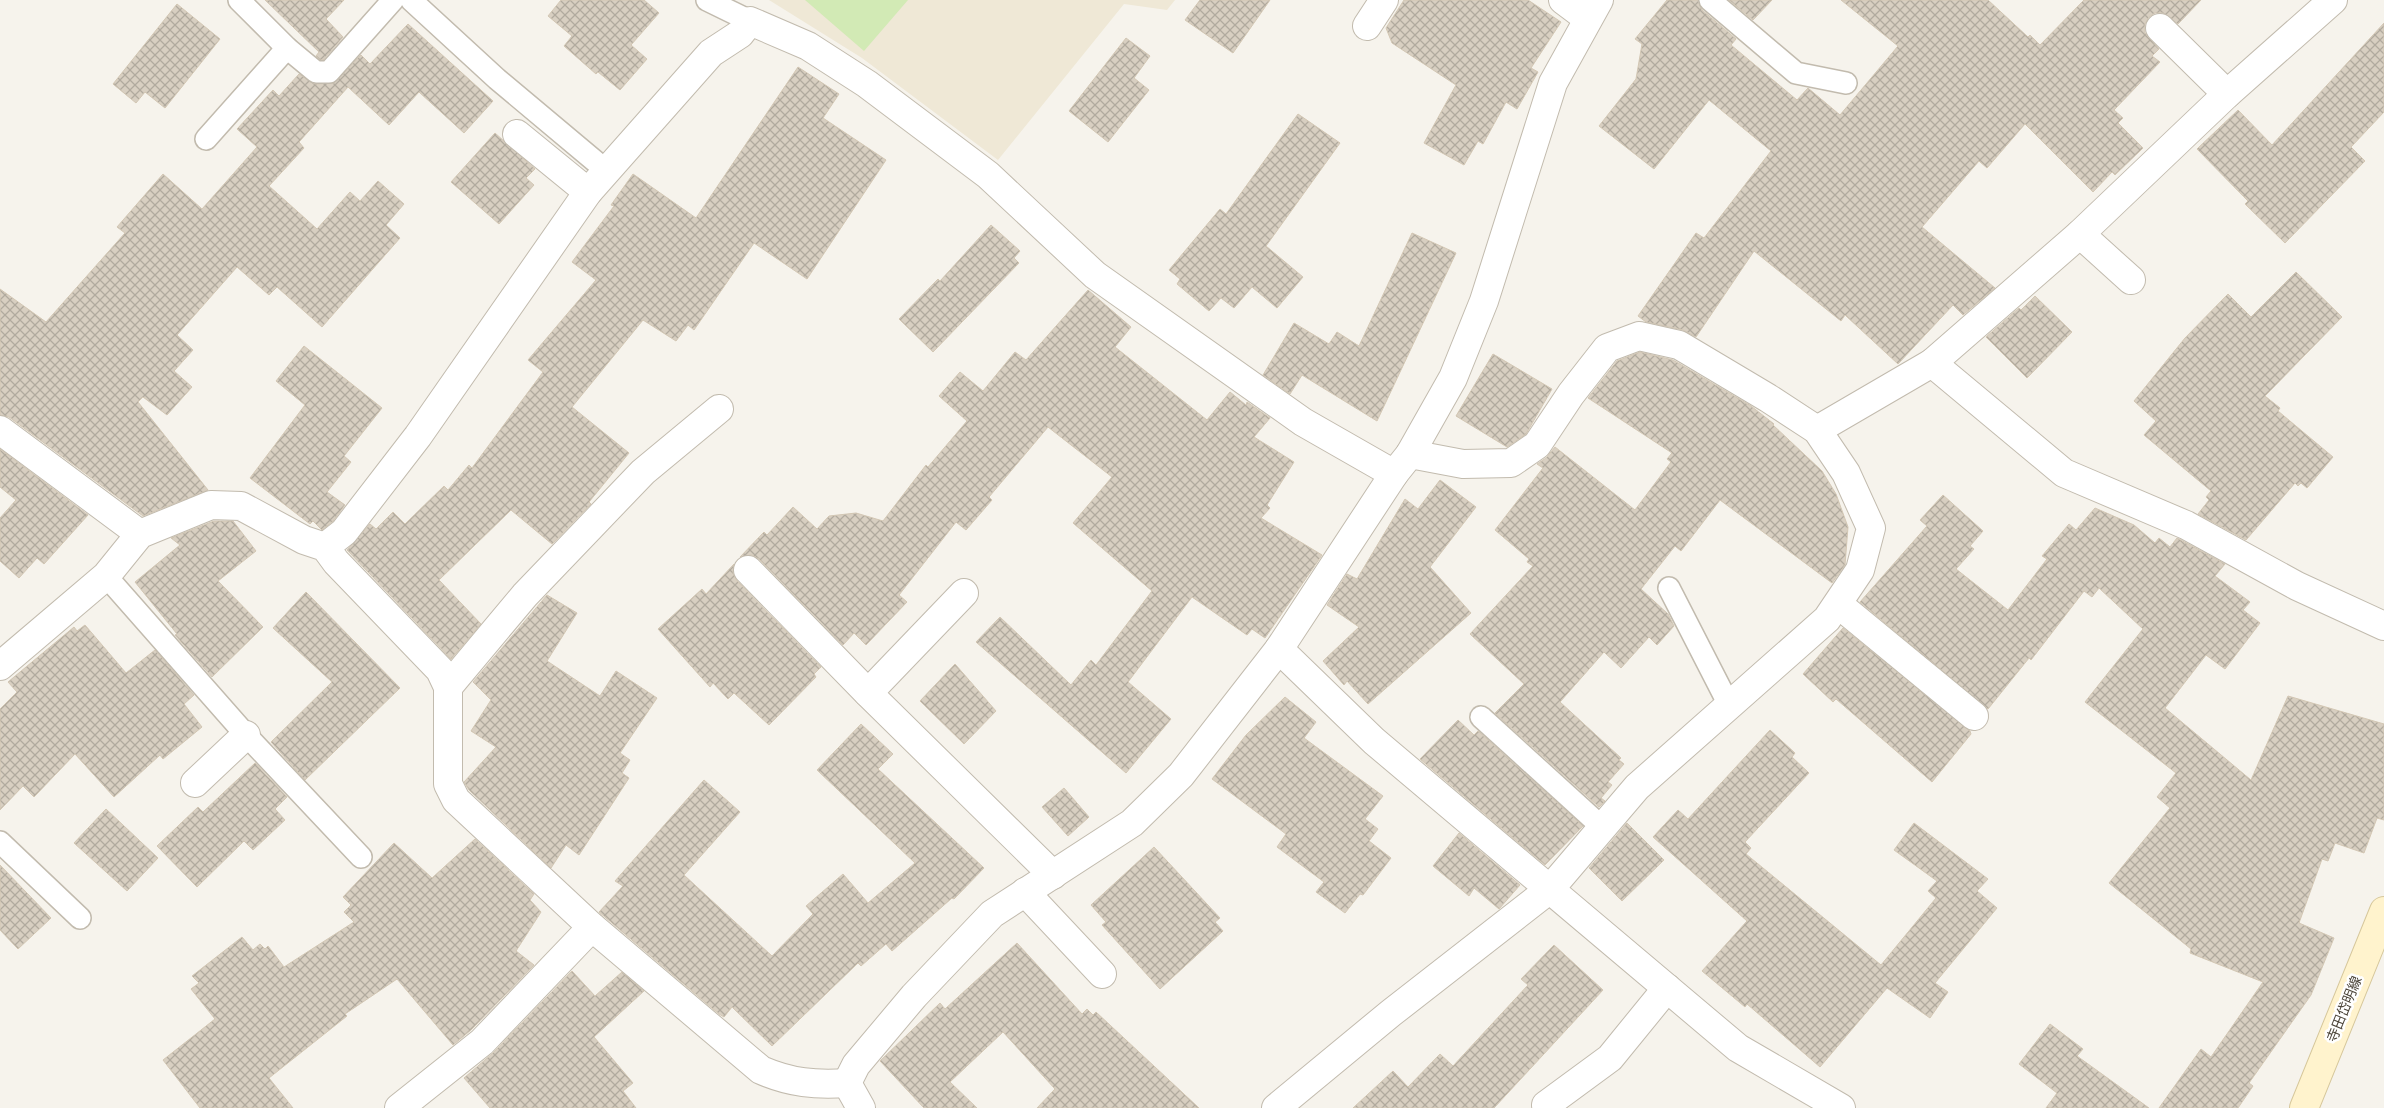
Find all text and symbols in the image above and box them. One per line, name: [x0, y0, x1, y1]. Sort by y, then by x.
street label: 寺田岱明線: [2323, 973, 2365, 1044]

